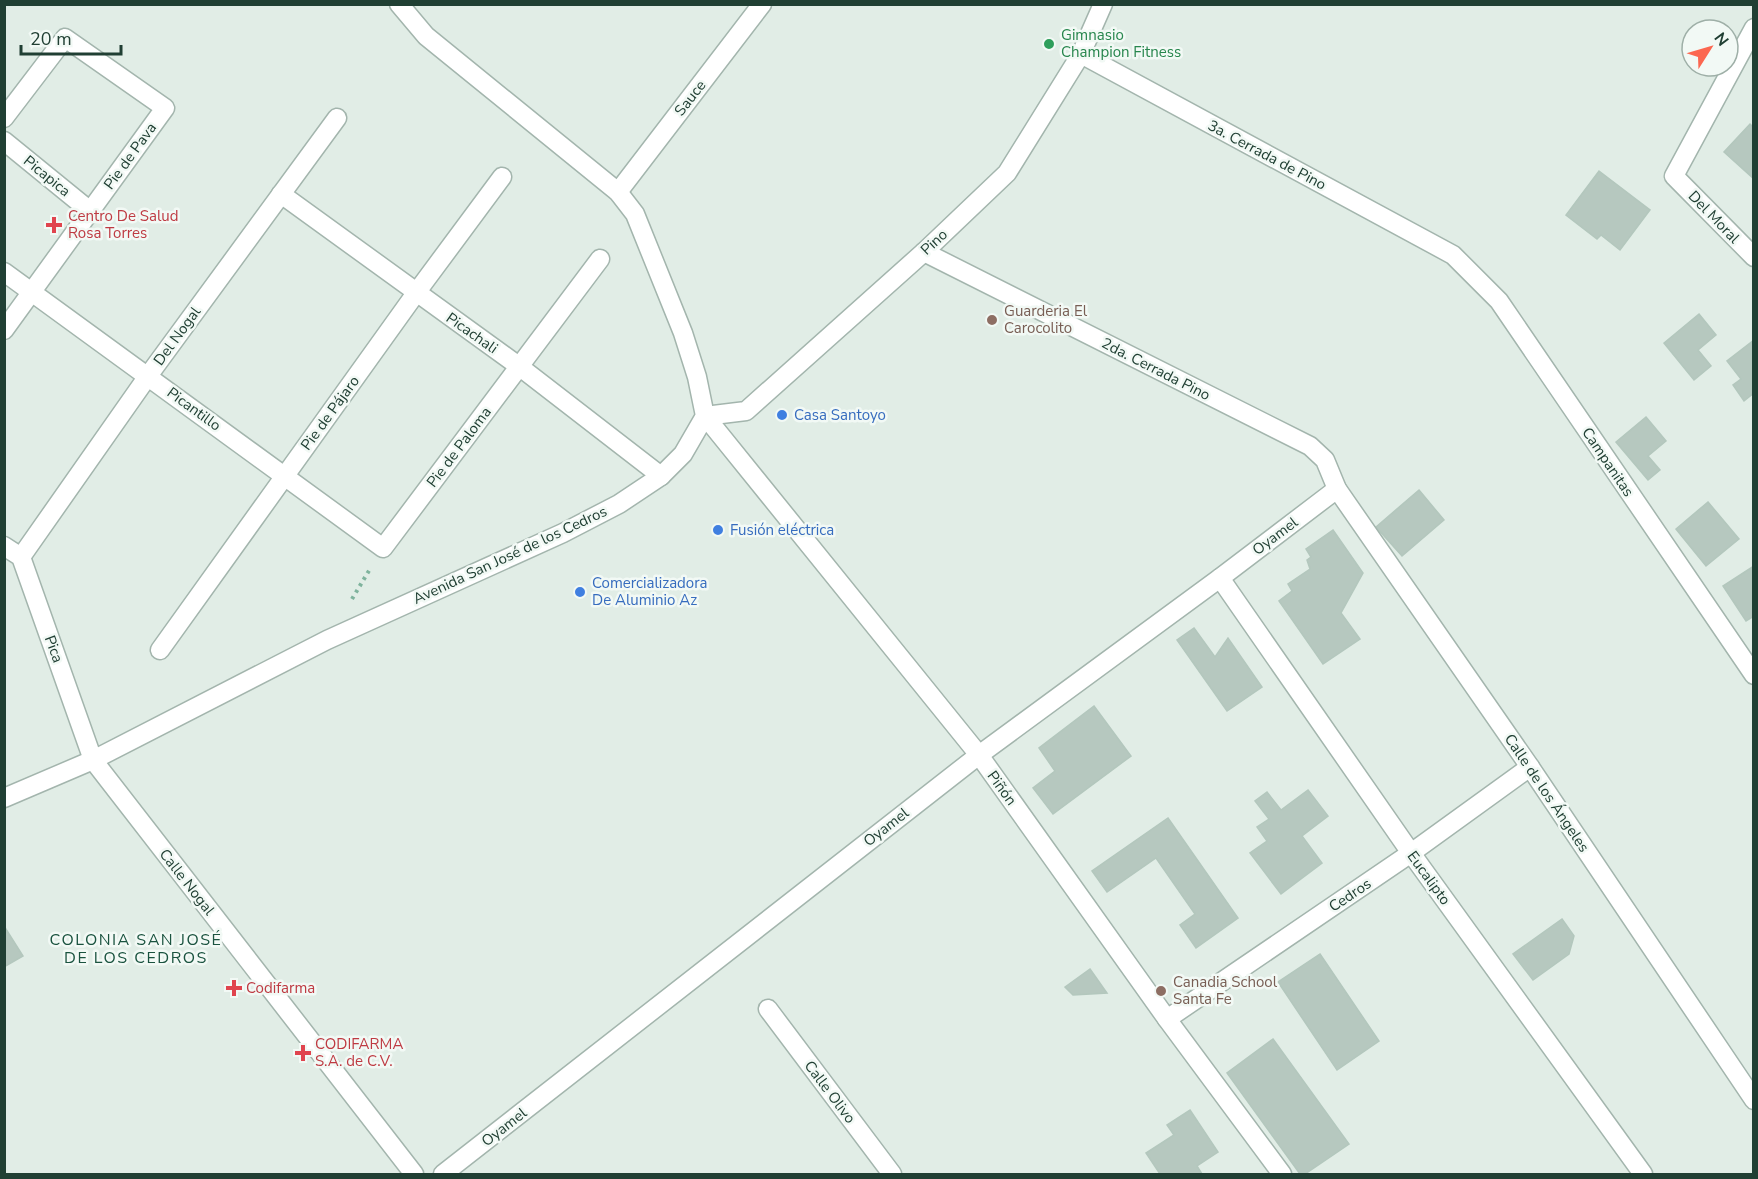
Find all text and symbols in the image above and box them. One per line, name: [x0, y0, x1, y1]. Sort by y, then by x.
scale bar: [21, 18, 122, 56]
north arrow: [1680, 18, 1740, 78]
place label: Gimnasio Champion Fitness: [1061, 25, 1181, 62]
text: 20 m: [30, 27, 72, 51]
text: N: [1709, 28, 1734, 51]
marker: Gimnasio Champion Fitness: [1042, 37, 1056, 51]
street label: Sauce: [670, 76, 710, 120]
street label: 3a. Cerrada de Pino: [1204, 115, 1330, 195]
street label: Pie de Pava: [99, 119, 161, 193]
street label: Picapica: [19, 151, 75, 201]
street label: Del Moral: [1684, 186, 1745, 248]
place label: Centro De Salud Rosa Torres: [68, 206, 179, 243]
marker: Centro De Salud Rosa Torres: [45, 216, 63, 234]
street label: Pino: [916, 225, 952, 259]
place label: Guarderia El Carocolito: [1004, 301, 1088, 338]
street label: Del Nogal: [149, 302, 205, 369]
street label: Picachali: [442, 308, 502, 358]
marker: Guarderia El Carocolito: [985, 313, 999, 327]
street label: 2da. Cerrada Pino: [1098, 333, 1214, 405]
street label: Pie de Pájaro: [296, 372, 364, 454]
street label: Picantillo: [163, 383, 225, 435]
street label: Pie de Paloma: [422, 403, 496, 491]
place label: Casa Santoyo: [794, 405, 886, 425]
marker: Casa Santoyo: [775, 408, 789, 422]
street label: Campanitas: [1577, 423, 1639, 501]
street label: Avenida San José de los Cedros: [410, 501, 610, 609]
street label: Oyamel: [1248, 512, 1302, 560]
place label: Fusión eléctrica: [730, 520, 834, 540]
marker: Fusión eléctrica: [711, 523, 725, 537]
place label: Comercializadora De Aluminio Az: [592, 573, 707, 610]
marker: Comercializadora De Aluminio Az: [573, 585, 587, 599]
street label: Pica: [40, 633, 68, 665]
street label: Calle de los Ángeles: [1500, 730, 1594, 856]
street label: Piñón: [983, 767, 1021, 809]
street label: Oyamel: [859, 803, 913, 851]
street label: Calle Nogal: [155, 845, 220, 920]
street label: Eucalipto: [1403, 847, 1455, 909]
street label: Cedros: [1325, 874, 1375, 916]
district label: COLONIA SAN JOSÉ DE LOS CEDROS: [50, 929, 222, 969]
place label: Canadia School Santa Fe: [1173, 972, 1278, 1009]
place label: Codifarma: [246, 978, 315, 998]
marker: Codifarma: [227, 981, 241, 995]
marker: Canadia School Santa Fe: [1154, 984, 1168, 998]
place label: CODIFARMA S.A. de C.V.: [315, 1034, 403, 1071]
marker: CODIFARMA S.A. de C.V.: [296, 1046, 310, 1060]
street label: Calle Olivo: [800, 1057, 860, 1127]
street label: Oyamel: [477, 1103, 531, 1151]

